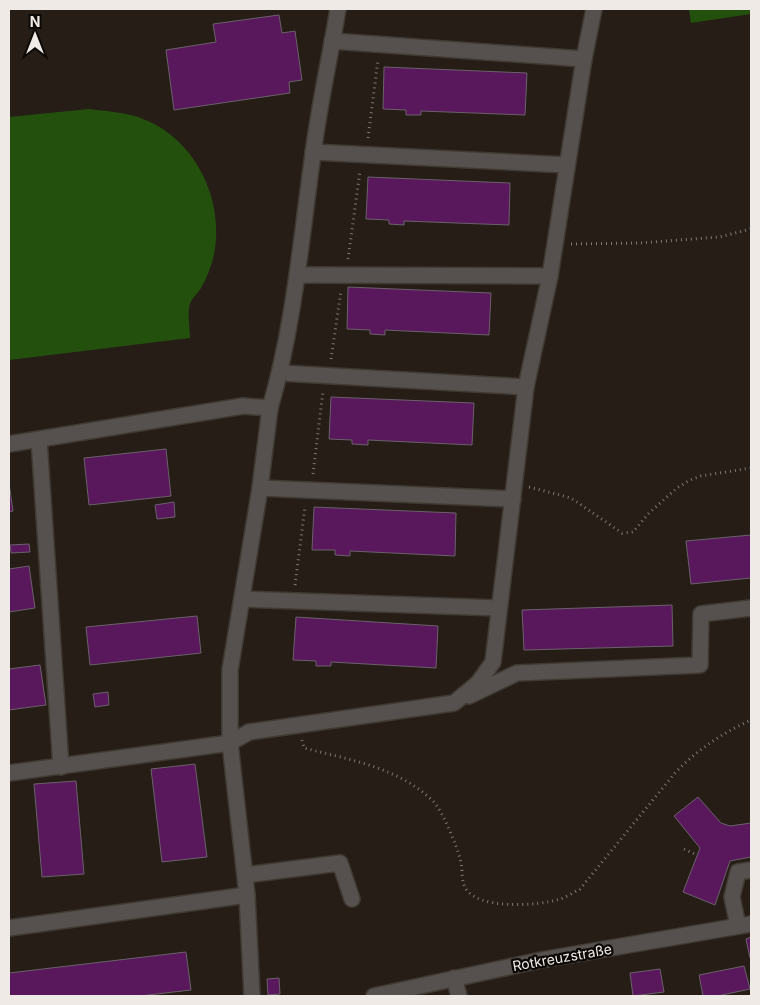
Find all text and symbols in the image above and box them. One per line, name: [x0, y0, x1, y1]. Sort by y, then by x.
north arrow: [10, 10, 60, 60]
text: N: [30, 13, 40, 30]
street label: Rotkreuzstraße: [511, 940, 613, 974]

